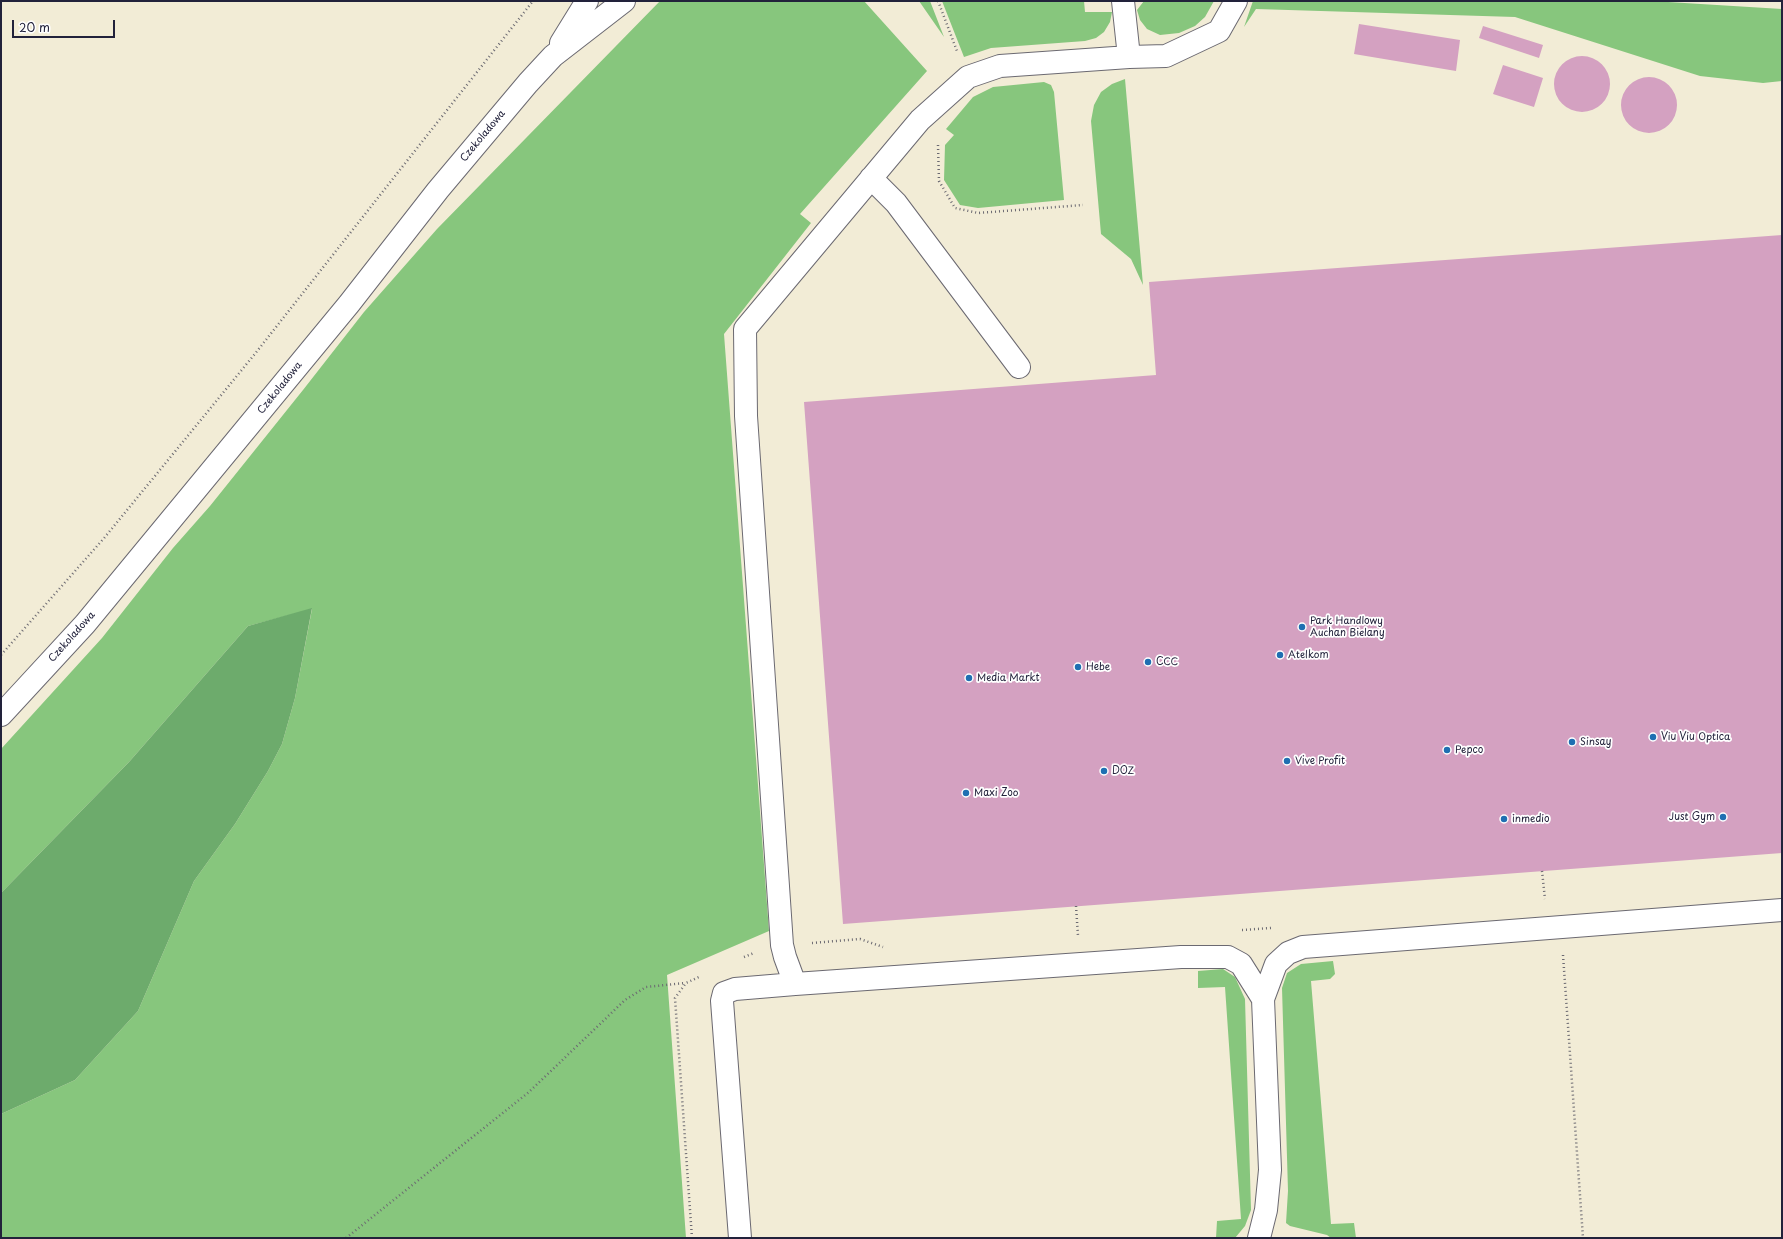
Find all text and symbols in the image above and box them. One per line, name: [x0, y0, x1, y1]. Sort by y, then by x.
scale bar: [14, 12, 117, 38]
text: 20 m: [19, 18, 50, 36]
street label: Czekoladowa: [458, 108, 508, 164]
street label: Czekoladowa: [255, 359, 305, 417]
street label: Czekoladowa: [46, 609, 98, 665]
place label: Park Handlowy Auchan Bielany: [1310, 615, 1385, 638]
marker: Park Handlowy Auchan Bielany: [1297, 622, 1307, 632]
place label: Atelkom: [1288, 649, 1329, 661]
marker: Atelkom: [1275, 650, 1285, 660]
place label: CCC: [1156, 656, 1178, 668]
marker: CCC: [1143, 657, 1153, 667]
place label: Hebe: [1086, 661, 1110, 673]
marker: Hebe: [1073, 662, 1083, 672]
place label: Media Markt: [977, 672, 1040, 684]
marker: Media Markt: [964, 673, 974, 683]
place label: Viu Viu Optica: [1661, 731, 1730, 743]
marker: Viu Viu Optica: [1648, 732, 1658, 742]
place label: Sinsay: [1580, 736, 1611, 748]
marker: Sinsay: [1567, 737, 1577, 747]
place label: Pepco: [1455, 744, 1483, 756]
marker: Pepco: [1442, 745, 1452, 755]
place label: Vive Profit: [1295, 755, 1345, 767]
marker: Vive Profit: [1282, 756, 1292, 766]
place label: DOZ: [1112, 765, 1134, 777]
marker: DOZ: [1099, 766, 1109, 776]
place label: Maxi Zoo: [974, 787, 1018, 799]
marker: Maxi Zoo: [961, 788, 971, 798]
place label: Just Gym: [1669, 811, 1715, 823]
marker: Just Gym: [1718, 812, 1728, 822]
place label: inmedio: [1512, 813, 1550, 825]
marker: inmedio: [1499, 814, 1509, 824]

